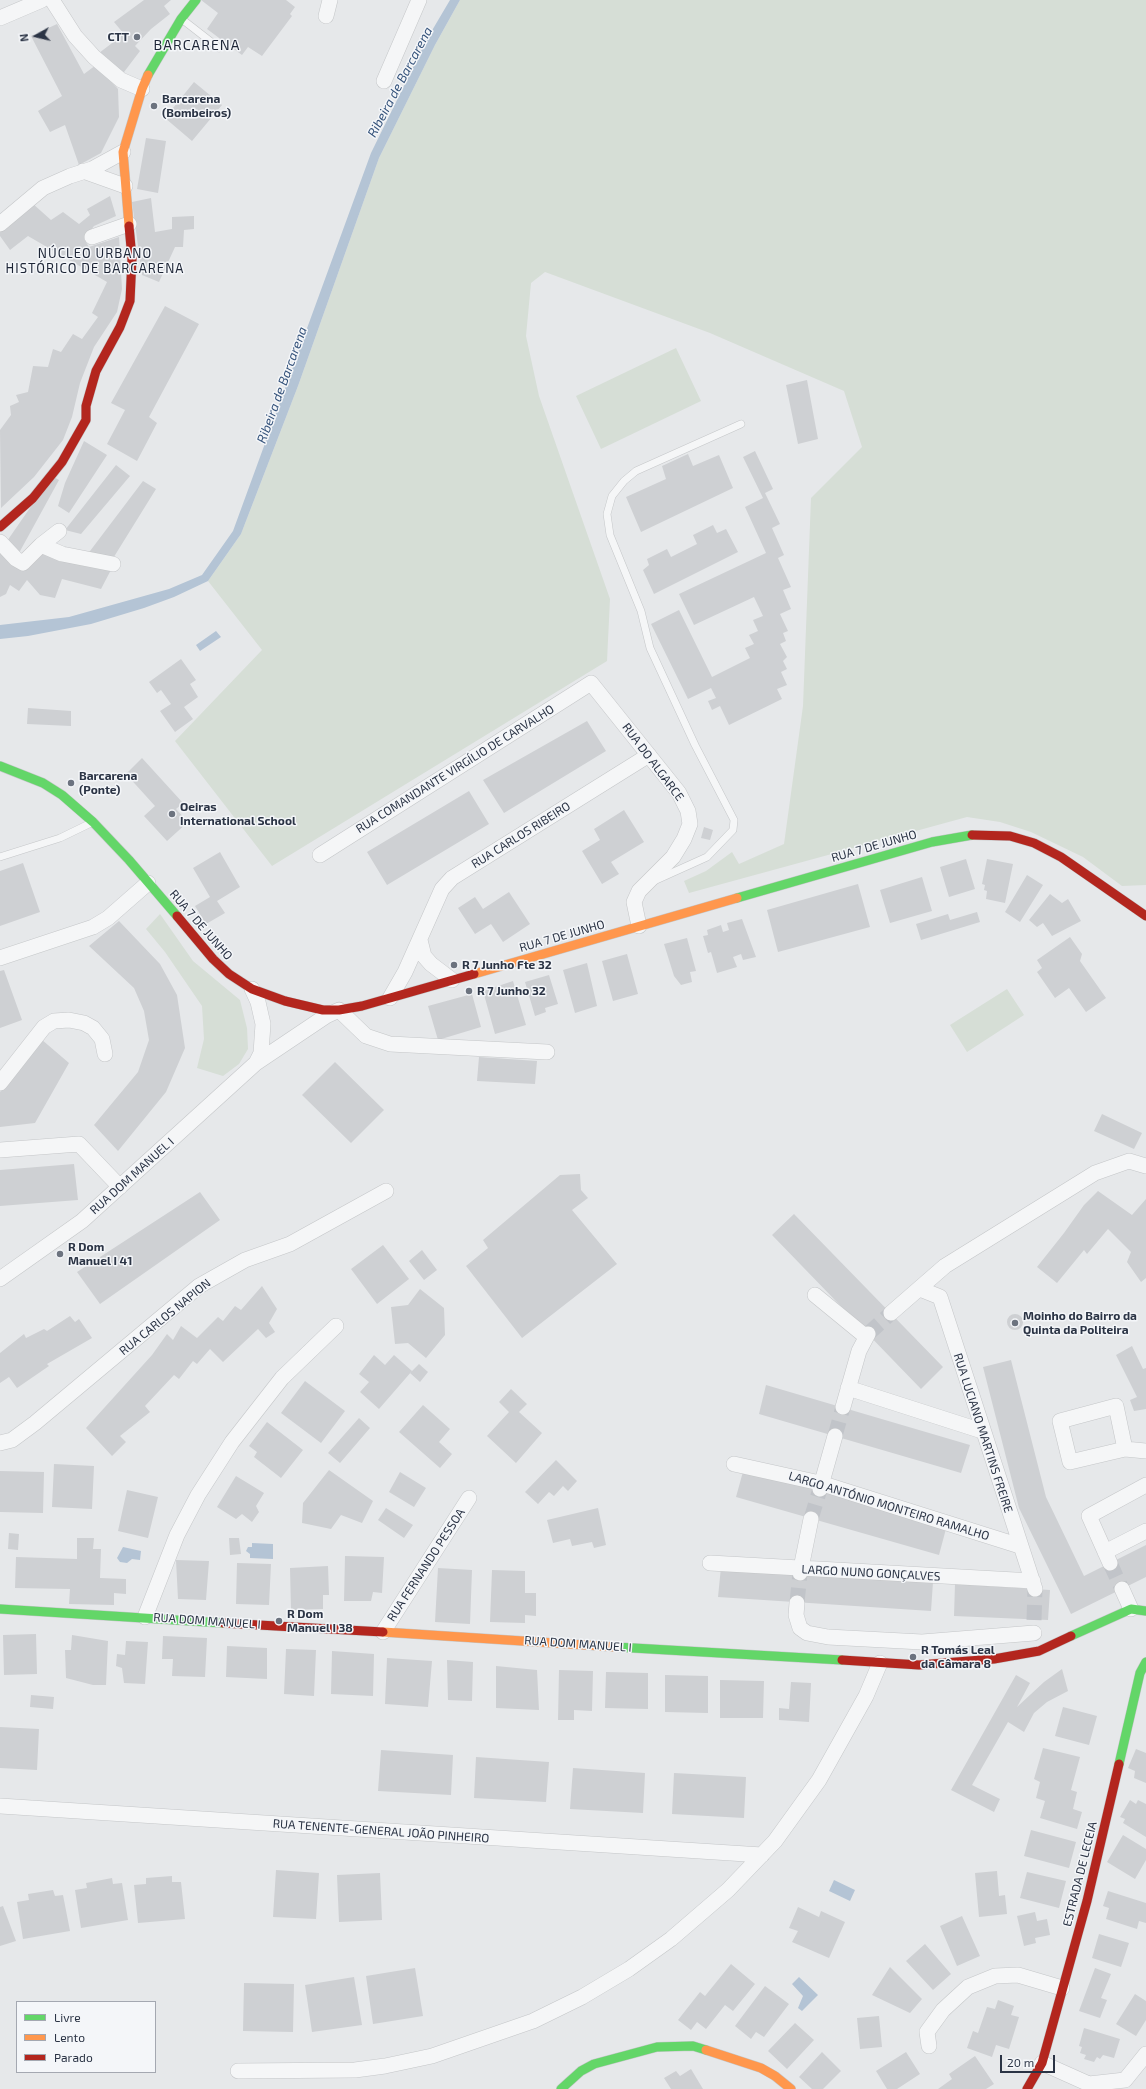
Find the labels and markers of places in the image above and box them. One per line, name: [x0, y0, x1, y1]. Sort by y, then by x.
place label: CTT: [107, 30, 129, 44]
marker: CTT: [132, 32, 142, 42]
place label: Barcarena (Bombeiros): [162, 92, 231, 120]
marker: Barcarena (Bombeiros): [149, 101, 159, 111]
place label: Barcarena (Ponte): [79, 769, 137, 797]
marker: Barcarena (Ponte): [66, 778, 76, 788]
place label: Oeiras International School: [180, 800, 296, 828]
marker: Oeiras International School: [167, 809, 177, 819]
place label: R 7 Junho Fte 32: [462, 958, 552, 972]
marker: R 7 Junho Fte 32: [449, 960, 459, 970]
place label: R 7 Junho 32: [477, 984, 546, 998]
marker: R 7 Junho 32: [464, 986, 474, 996]
place label: R Dom Manuel I 41: [68, 1240, 132, 1268]
marker: R Dom Manuel I 41: [55, 1249, 65, 1259]
place label: Moinho do Bairro da Quinta da Politeira: [1023, 1309, 1137, 1337]
marker: Moinho do Bairro da Quinta da Politeira: [1010, 1318, 1020, 1328]
place label: R Dom Manuel I 38: [287, 1607, 353, 1635]
marker: R Dom Manuel I 38: [274, 1616, 284, 1626]
place label: R Tomás Leal da Câmara 8: [921, 1643, 995, 1671]
marker: R Tomás Leal da Câmara 8: [908, 1652, 918, 1662]

